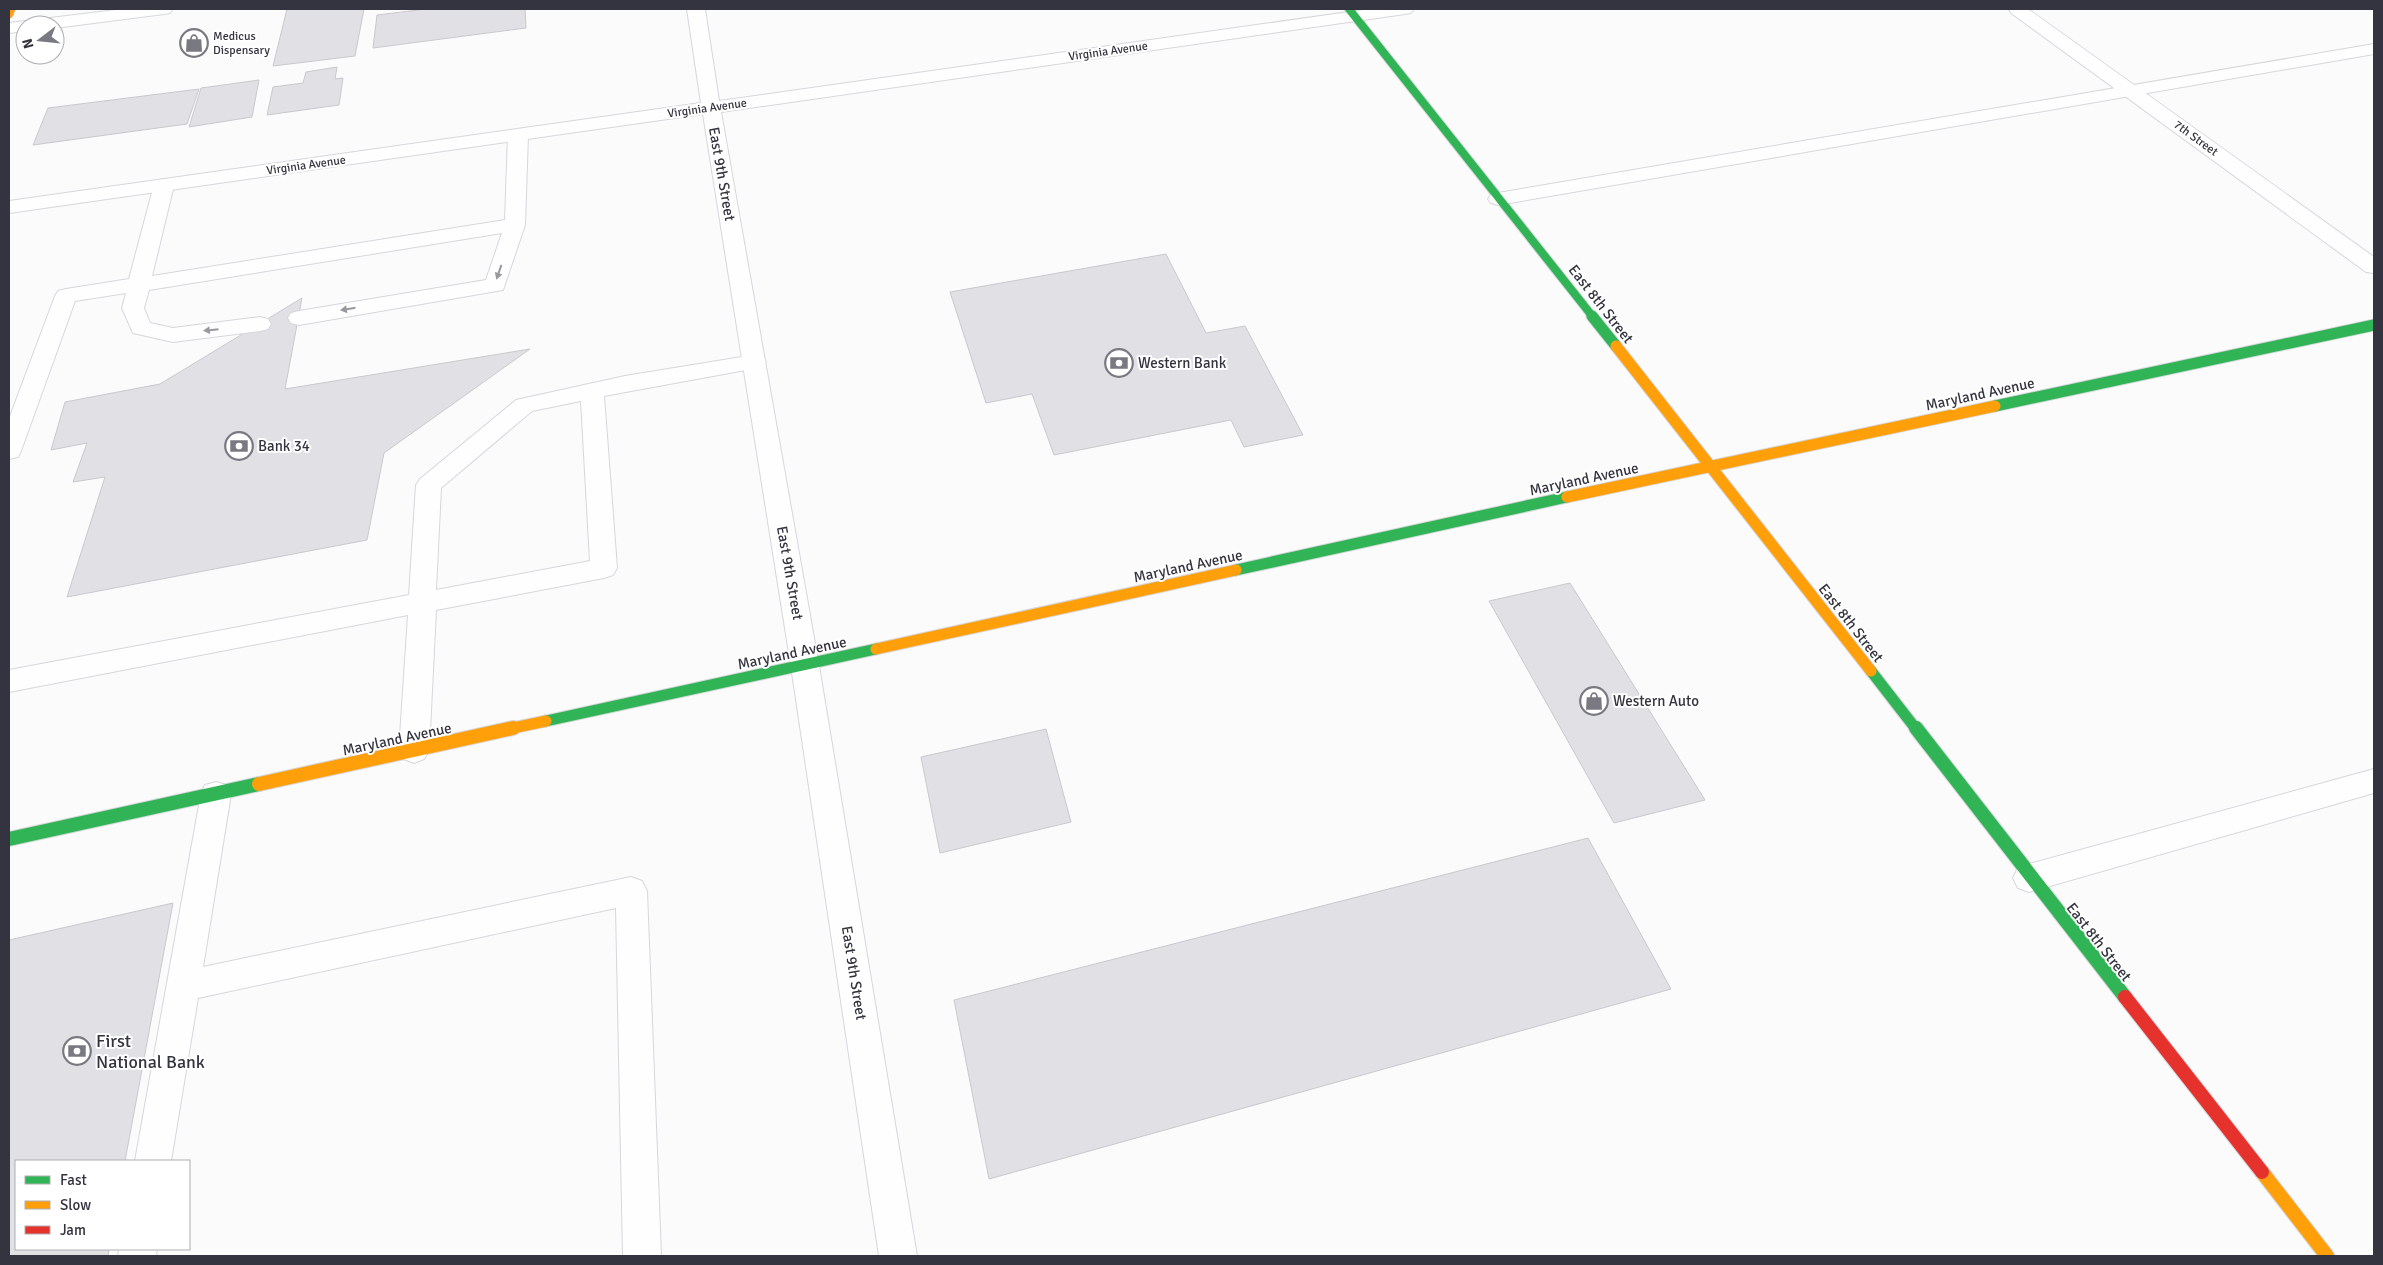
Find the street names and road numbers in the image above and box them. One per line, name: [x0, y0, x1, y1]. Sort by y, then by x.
street label: Virginia Avenue: [1067, 38, 1149, 64]
street label: Virginia Avenue: [666, 95, 748, 121]
street label: 7th Street: [2171, 117, 2221, 159]
street label: East 9th Street: [705, 126, 739, 222]
street label: Virginia Avenue: [265, 152, 347, 178]
street label: East 8th Street: [1565, 261, 1637, 347]
street label: Maryland Avenue: [1924, 374, 2036, 414]
street label: Maryland Avenue: [1528, 459, 1640, 499]
street label: East 9th Street: [773, 525, 807, 621]
street label: Maryland Avenue: [1132, 546, 1244, 586]
street label: East 8th Street: [1815, 580, 1887, 666]
street label: Maryland Avenue: [736, 633, 848, 673]
street label: Maryland Avenue: [341, 719, 453, 759]
street label: East 8th Street: [2063, 899, 2135, 985]
street label: East 9th Street: [838, 925, 870, 1021]

